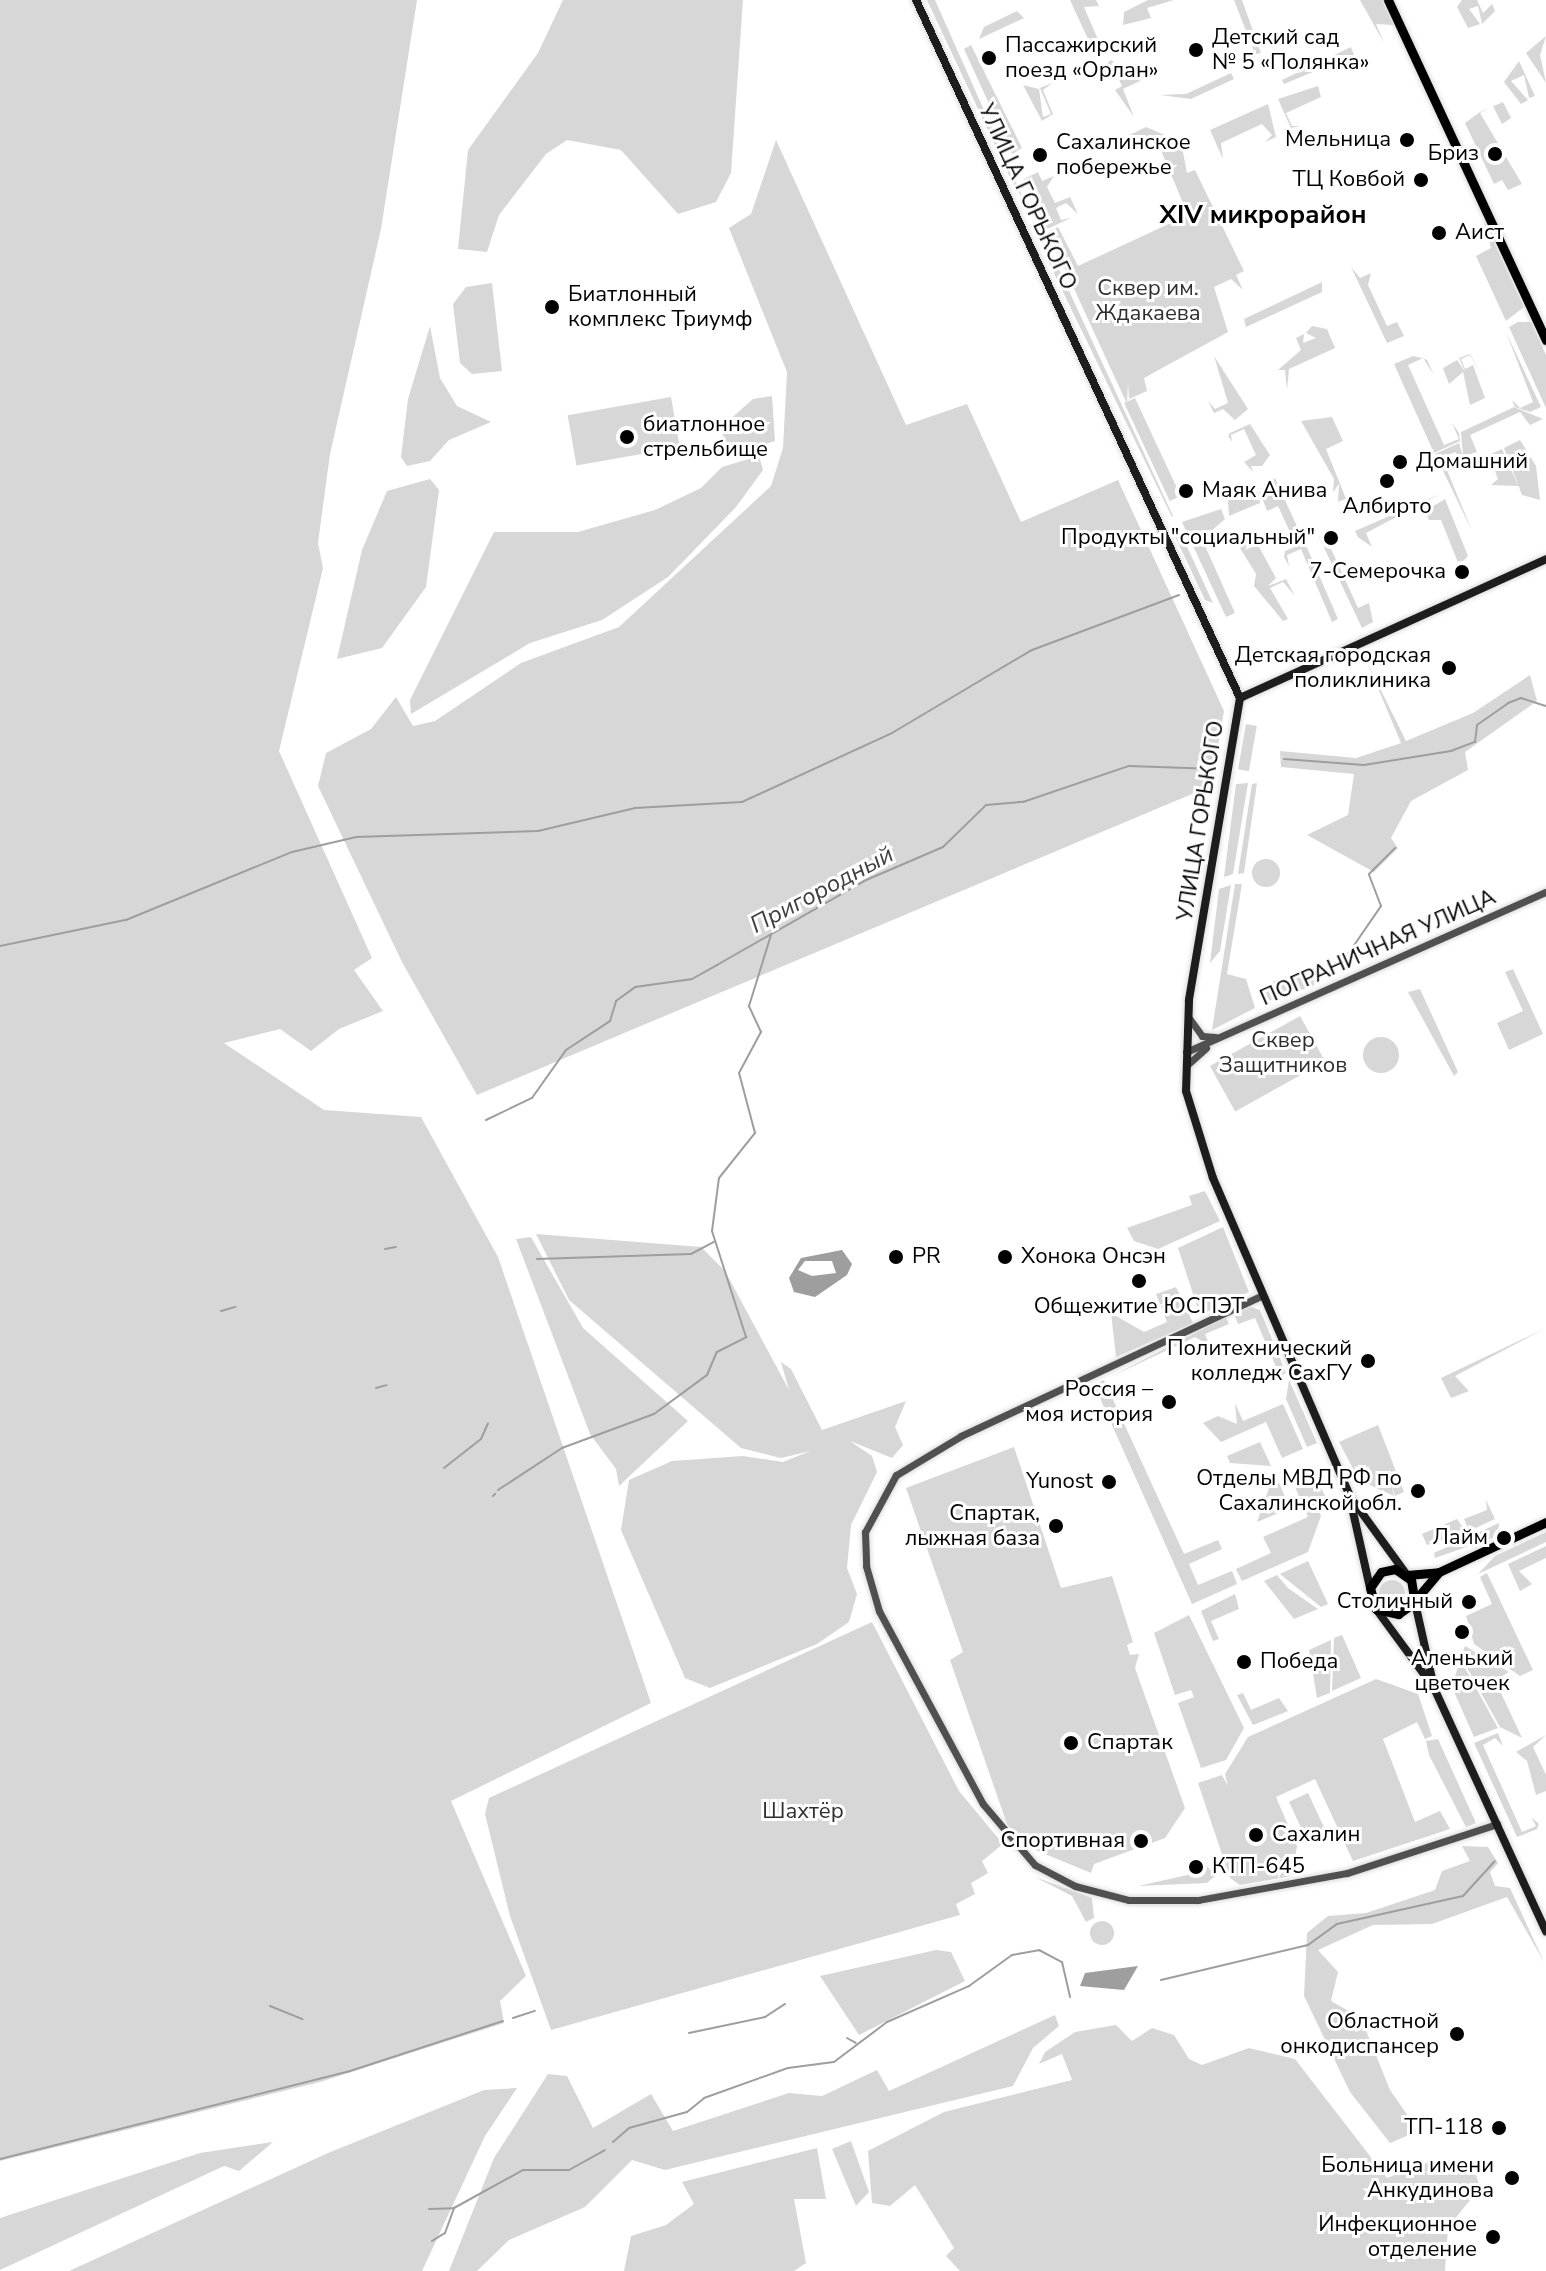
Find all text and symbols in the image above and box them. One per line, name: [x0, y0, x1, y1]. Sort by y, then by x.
place label: Детский сад № 5 «Полянка»: [1212, 24, 1369, 76]
place label: Пассажирский поезд «Орлан»: [1005, 32, 1159, 84]
marker: Детский сад № 5 «Полянка»: [1187, 41, 1205, 59]
marker: Пассажирский поезд «Орлан»: [980, 49, 998, 67]
street label: УЛИЦА ГОРЬКОГО: [972, 100, 1082, 294]
place label: Мельница: [1285, 127, 1391, 153]
place label: Сахалинское побережье: [1056, 129, 1191, 180]
marker: Мельница: [1398, 131, 1416, 149]
place label: Бриз: [1428, 141, 1479, 167]
marker: Бриз: [1486, 145, 1504, 163]
marker: Сахалинское побережье: [1031, 146, 1049, 164]
place label: ТЦ Ковбой: [1293, 167, 1405, 193]
marker: ТЦ Ковбой: [1412, 171, 1430, 189]
district label: XIV микрорайон: [1159, 199, 1367, 231]
place label: Аист: [1455, 220, 1504, 246]
marker: Аист: [1430, 224, 1448, 242]
park label: Сквер им. Ждакаева: [1095, 275, 1201, 326]
place label: Биатлонный комплекс Триумф: [568, 281, 753, 332]
marker: Биатлонный комплекс Триумф: [543, 298, 561, 316]
place label: биатлонное стрельбище: [643, 411, 768, 462]
marker: биатлонное стрельбище: [618, 428, 636, 446]
place label: Домашний: [1416, 449, 1528, 475]
marker: Домашний: [1391, 453, 1409, 471]
marker: Албирто: [1378, 472, 1396, 490]
place label: Маяк Анива: [1202, 478, 1327, 504]
marker: Маяк Анива: [1177, 482, 1195, 500]
place label: Албирто: [1342, 494, 1432, 520]
place label: Продукты "социальный": [1061, 525, 1315, 551]
marker: Продукты "социальный": [1322, 529, 1340, 547]
place label: 7-Семерочка: [1310, 559, 1446, 585]
marker: 7-Семерочка: [1453, 563, 1471, 581]
place label: Детская городская поликлиника: [1235, 642, 1431, 694]
marker: Детская городская поликлиника: [1438, 657, 1460, 679]
street label: УЛИЦА ГОРЬКОГО: [1172, 719, 1230, 923]
water label: Пригородный: [745, 840, 899, 940]
street label: ПОГРАНИЧНАЯ УЛИЦА: [1256, 884, 1500, 1012]
park label: Сквер Защитников: [1219, 1027, 1347, 1078]
place label: PR: [912, 1244, 941, 1270]
place label: Хонока Онсэн: [1021, 1244, 1166, 1270]
marker: PR: [887, 1248, 905, 1266]
marker: Хонока Онсэн: [996, 1248, 1014, 1266]
marker: Общежитие ЮСПЭТ: [1130, 1272, 1148, 1290]
place label: Общежитие ЮСПЭТ: [1034, 1294, 1244, 1320]
place label: Политехнический колледж СахГУ: [1167, 1335, 1352, 1386]
marker: Политехнический колледж СахГУ: [1359, 1352, 1377, 1370]
place label: Россия – моя история: [1025, 1376, 1153, 1428]
marker: Россия – моя история: [1160, 1393, 1178, 1411]
place label: Отделы МВД РФ по Сахалинской обл.: [1196, 1465, 1402, 1516]
place label: Yunost: [1026, 1469, 1093, 1495]
marker: Yunost: [1100, 1473, 1118, 1491]
marker: Отделы МВД РФ по Сахалинской обл.: [1409, 1482, 1427, 1500]
place label: Спартак, лыжная база: [905, 1500, 1040, 1552]
marker: Спартак, лыжная база: [1047, 1517, 1065, 1535]
place label: Лайм: [1432, 1525, 1488, 1551]
marker: Лайм: [1495, 1529, 1513, 1547]
place label: Столичный: [1337, 1589, 1453, 1615]
marker: Столичный: [1460, 1593, 1478, 1611]
marker: Аленький цветочек: [1453, 1623, 1471, 1641]
place label: Аленький цветочек: [1411, 1645, 1513, 1696]
place label: Победа: [1260, 1649, 1338, 1675]
marker: Победа: [1235, 1653, 1253, 1671]
place label: Спартак: [1087, 1730, 1173, 1756]
marker: Спартак: [1062, 1734, 1080, 1752]
park label: Шахтёр: [762, 1799, 844, 1825]
place label: Сахалин: [1272, 1822, 1360, 1848]
marker: Сахалин: [1247, 1826, 1265, 1844]
place label: Спортивная: [1001, 1828, 1125, 1854]
marker: Спортивная: [1132, 1832, 1150, 1850]
place label: КТП-645: [1212, 1854, 1305, 1880]
marker: КТП-645: [1187, 1858, 1205, 1876]
place label: Областной онкодиспансер: [1280, 2008, 1439, 2060]
marker: Областной онкодиспансер: [1446, 2023, 1468, 2045]
place label: ТП-118: [1404, 2115, 1483, 2141]
marker: ТП-118: [1490, 2119, 1508, 2137]
place label: Больница имени Анкудинова: [1321, 2152, 1494, 2204]
marker: Больница имени Анкудинова: [1501, 2167, 1523, 2189]
place label: Инфекционное отделение: [1318, 2211, 1477, 2262]
marker: Инфекционное отделение: [1484, 2228, 1502, 2246]

